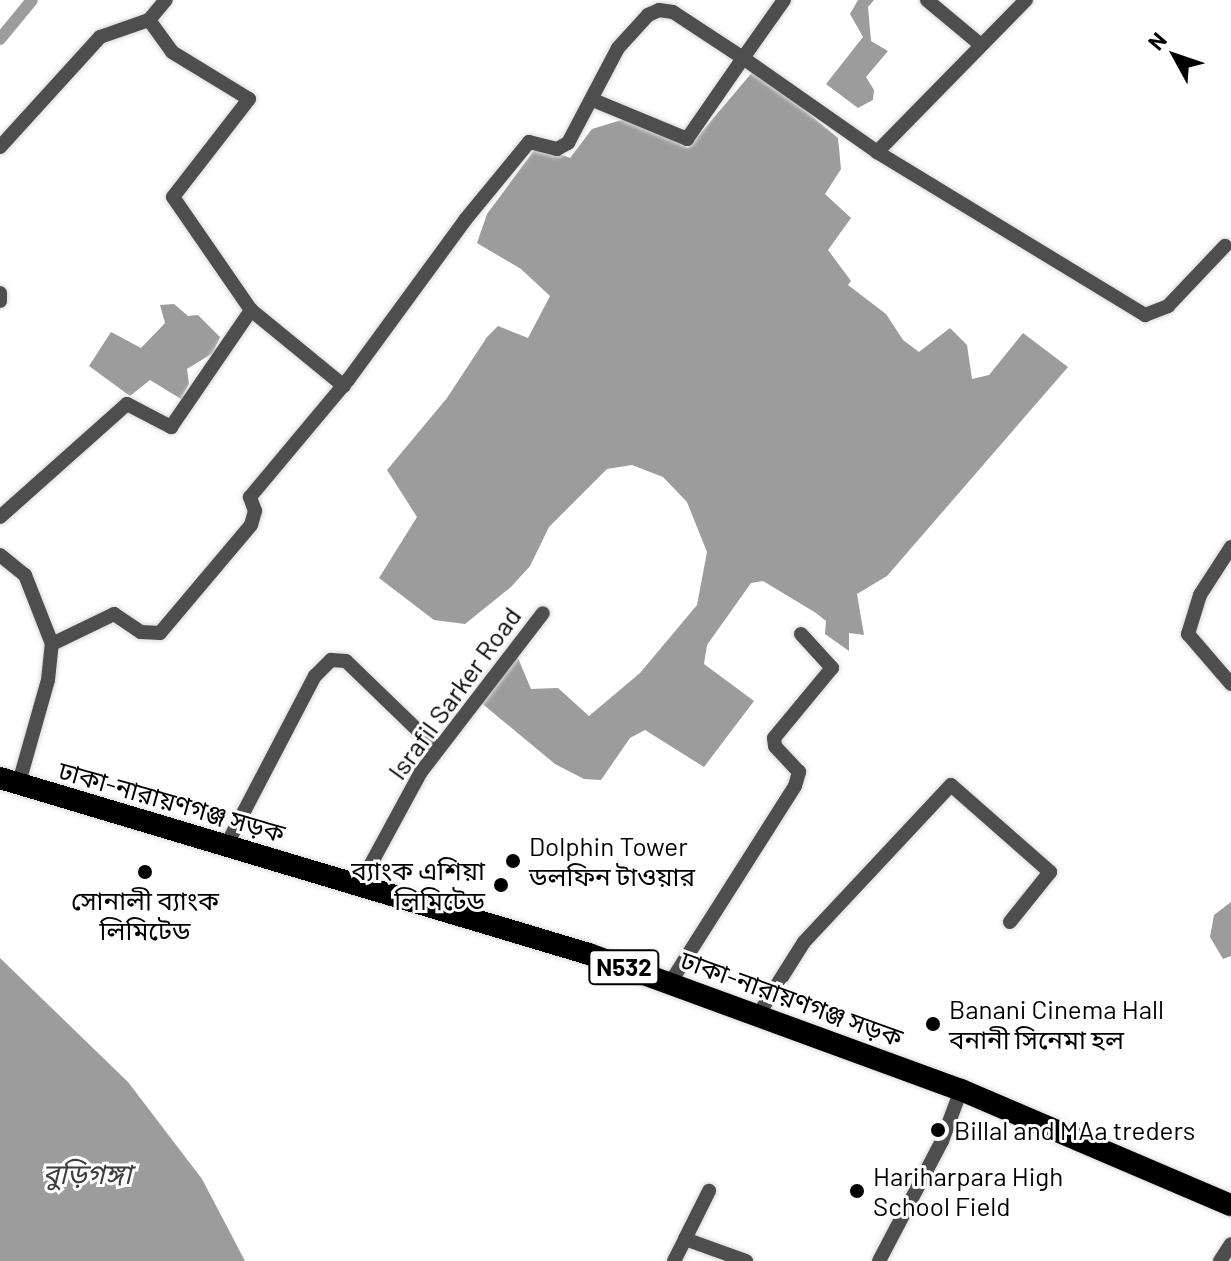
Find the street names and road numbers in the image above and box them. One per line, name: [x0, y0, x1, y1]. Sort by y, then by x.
street label: Israfil Sarker Road: [381, 601, 527, 785]
street label: ঢাকা-নারায়ণগঞ্জ সড়ক: [55, 754, 289, 848]
street label: ঢাকা-নারায়ণগঞ্জ সড়ক: [677, 943, 907, 1053]
road number: N532: [588, 947, 660, 987]

